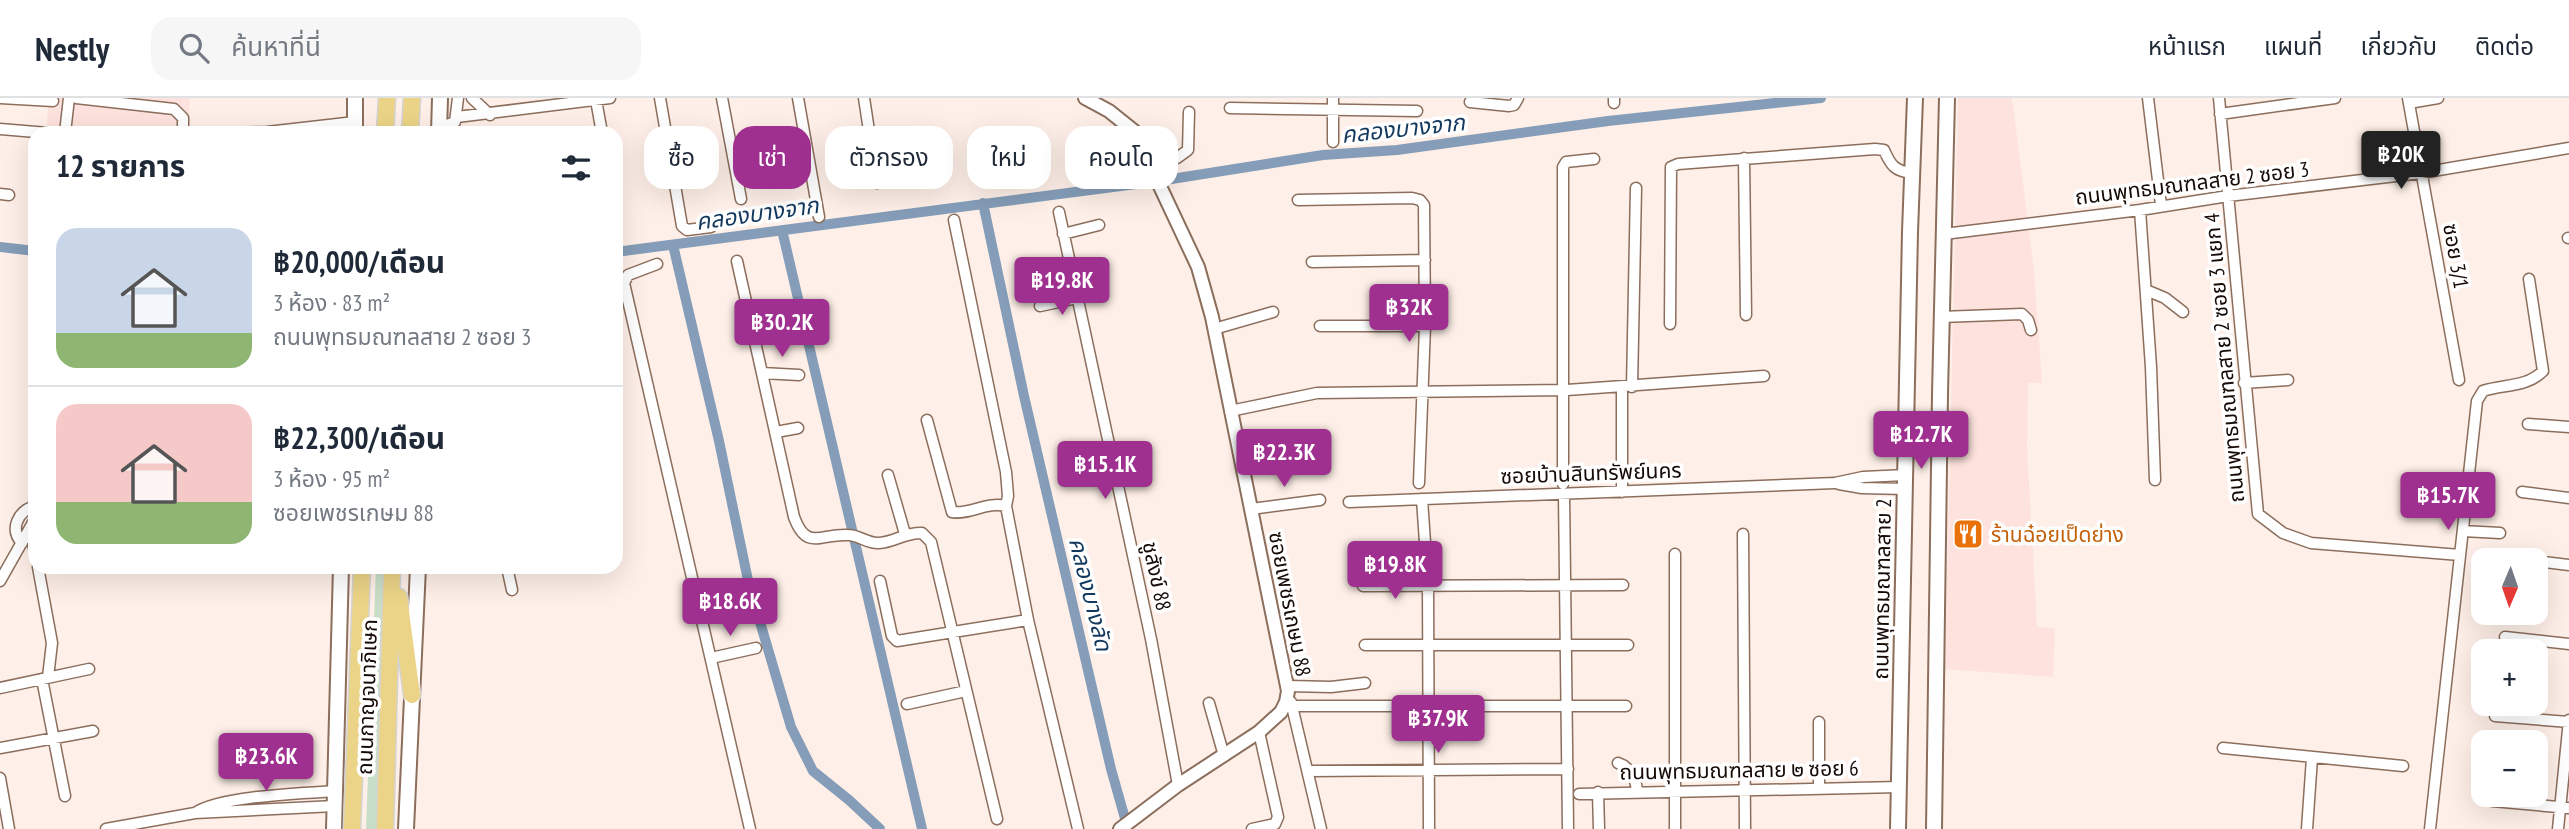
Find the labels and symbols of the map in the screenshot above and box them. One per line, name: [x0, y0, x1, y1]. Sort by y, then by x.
water label: คลองบางจาก: [1340, 107, 1467, 149]
pin: ฿20K: [2360, 132, 2442, 191]
street label: ถนนพุทธมณฑลสาย 2 ซอย 3: [2073, 155, 2311, 211]
water label: คลองบางจาก: [694, 190, 821, 236]
street label: ถนนพุทธมณฑลสาย 2 ซอย 3 แยก 4: [2198, 212, 2250, 504]
street label: ซอย 3/1: [2437, 221, 2475, 291]
pin: ฿19.8K: [1005, 258, 1119, 317]
pin: ฿32K: [1368, 285, 1450, 344]
pin: ฿30.2K: [725, 300, 839, 359]
pin: ฿12.7K: [1864, 412, 1978, 471]
pin: ฿22.3K: [1227, 430, 1341, 489]
pin: ฿15.1K: [1048, 442, 1162, 501]
street label: ซอยบ้านสินทรัพย์นคร: [1500, 456, 1682, 490]
pin: ฿15.7K: [2391, 472, 2505, 532]
street label: ถนนพุทธมณฑลสาย 2: [1867, 498, 1897, 680]
restaurant icon: ร้านฉ๋อยเป็ดย่าง: [1951, 517, 1985, 551]
place label: ร้านฉ๋อยเป็ดย่าง: [1991, 521, 2124, 548]
street label: ซอยเพชรเกษม 88: [1263, 529, 1317, 679]
water label: คลองบางลัด: [1063, 534, 1119, 654]
street label: ชูสังข์ 88: [1137, 539, 1177, 613]
pin: ฿19.8K: [1338, 542, 1452, 601]
north arrow: [2471, 548, 2548, 625]
pin: ฿18.6K: [673, 578, 787, 638]
street label: ถนนกาญจนาภิเษก: [351, 619, 383, 775]
pin: ฿37.9K: [1381, 696, 1495, 755]
pin: ฿23.6K: [209, 734, 323, 793]
street label: ถนนพุทธมณฑลสาย ๒ ซอย 6: [1619, 754, 1859, 786]

